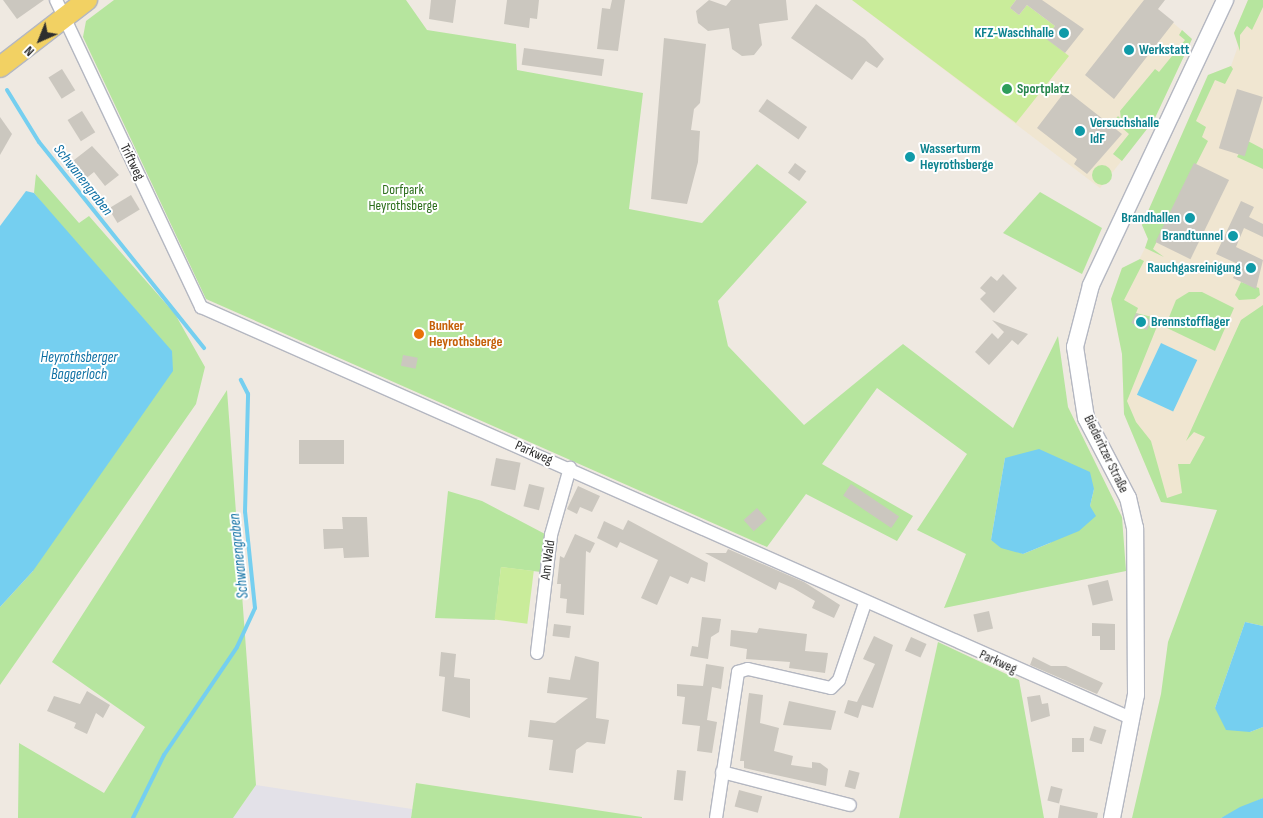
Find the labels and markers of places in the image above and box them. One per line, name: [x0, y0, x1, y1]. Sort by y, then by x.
place label: KFZ-Waschhalle: [975, 25, 1054, 41]
marker: KFZ-Waschhalle: [1058, 27, 1070, 39]
place label: Werkstatt: [1139, 42, 1189, 58]
marker: Werkstatt: [1123, 44, 1135, 56]
place label: Sportplatz: [1017, 81, 1069, 97]
marker: Sportplatz: [1001, 83, 1013, 95]
place label: Versuchshalle IdF: [1090, 115, 1159, 148]
marker: Versuchshalle IdF: [1074, 125, 1086, 137]
place label: Wasserturm Heyrothsberge: [920, 141, 994, 174]
marker: Wasserturm Heyrothsberge: [904, 151, 916, 163]
place label: Brandhallen: [1121, 210, 1180, 226]
marker: Brandhallen: [1184, 212, 1196, 224]
place label: Brandtunnel: [1162, 228, 1223, 244]
marker: Brandtunnel: [1227, 230, 1239, 242]
place label: Rauchgasreinigung: [1147, 260, 1241, 276]
marker: Rauchgasreinigung: [1245, 262, 1257, 274]
place label: Brennstofflager: [1151, 314, 1230, 330]
marker: Brennstofflager: [1135, 316, 1147, 328]
place label: Bunker Heyrothsberge: [429, 318, 503, 351]
marker: Bunker Heyrothsberge: [413, 328, 425, 340]

